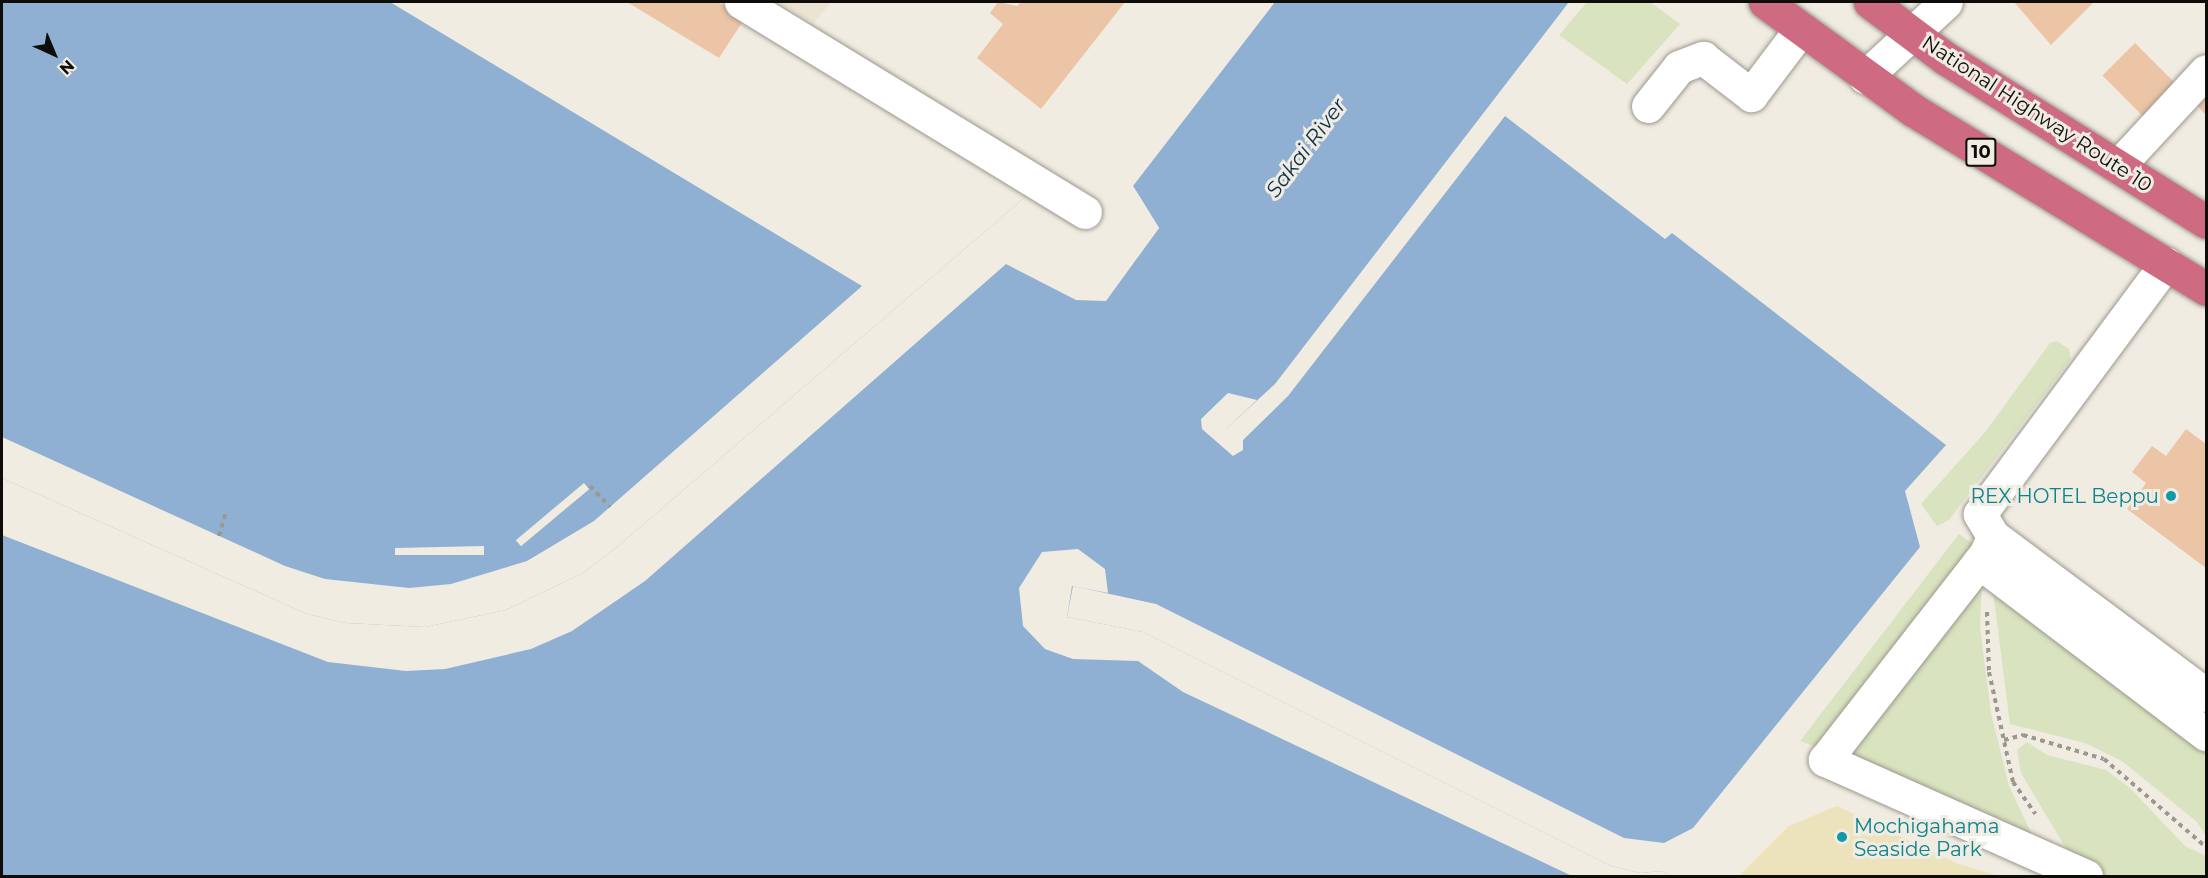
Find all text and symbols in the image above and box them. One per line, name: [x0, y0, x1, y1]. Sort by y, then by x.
north arrow: [24, 24, 84, 84]
street label: National Highway Route 10: [1918, 31, 2156, 197]
text: N: [56, 56, 78, 79]
water label: Sakai River: [1261, 93, 1351, 203]
road number: 10: [1964, 137, 1998, 167]
place label: REX HOTEL Beppu: [1971, 484, 2159, 508]
marker: REX HOTEL Beppu: [2164, 489, 2178, 503]
place label: Mochigahama Seaside Park: [1854, 814, 1999, 861]
marker: Mochigahama Seaside Park: [1835, 830, 1849, 844]

